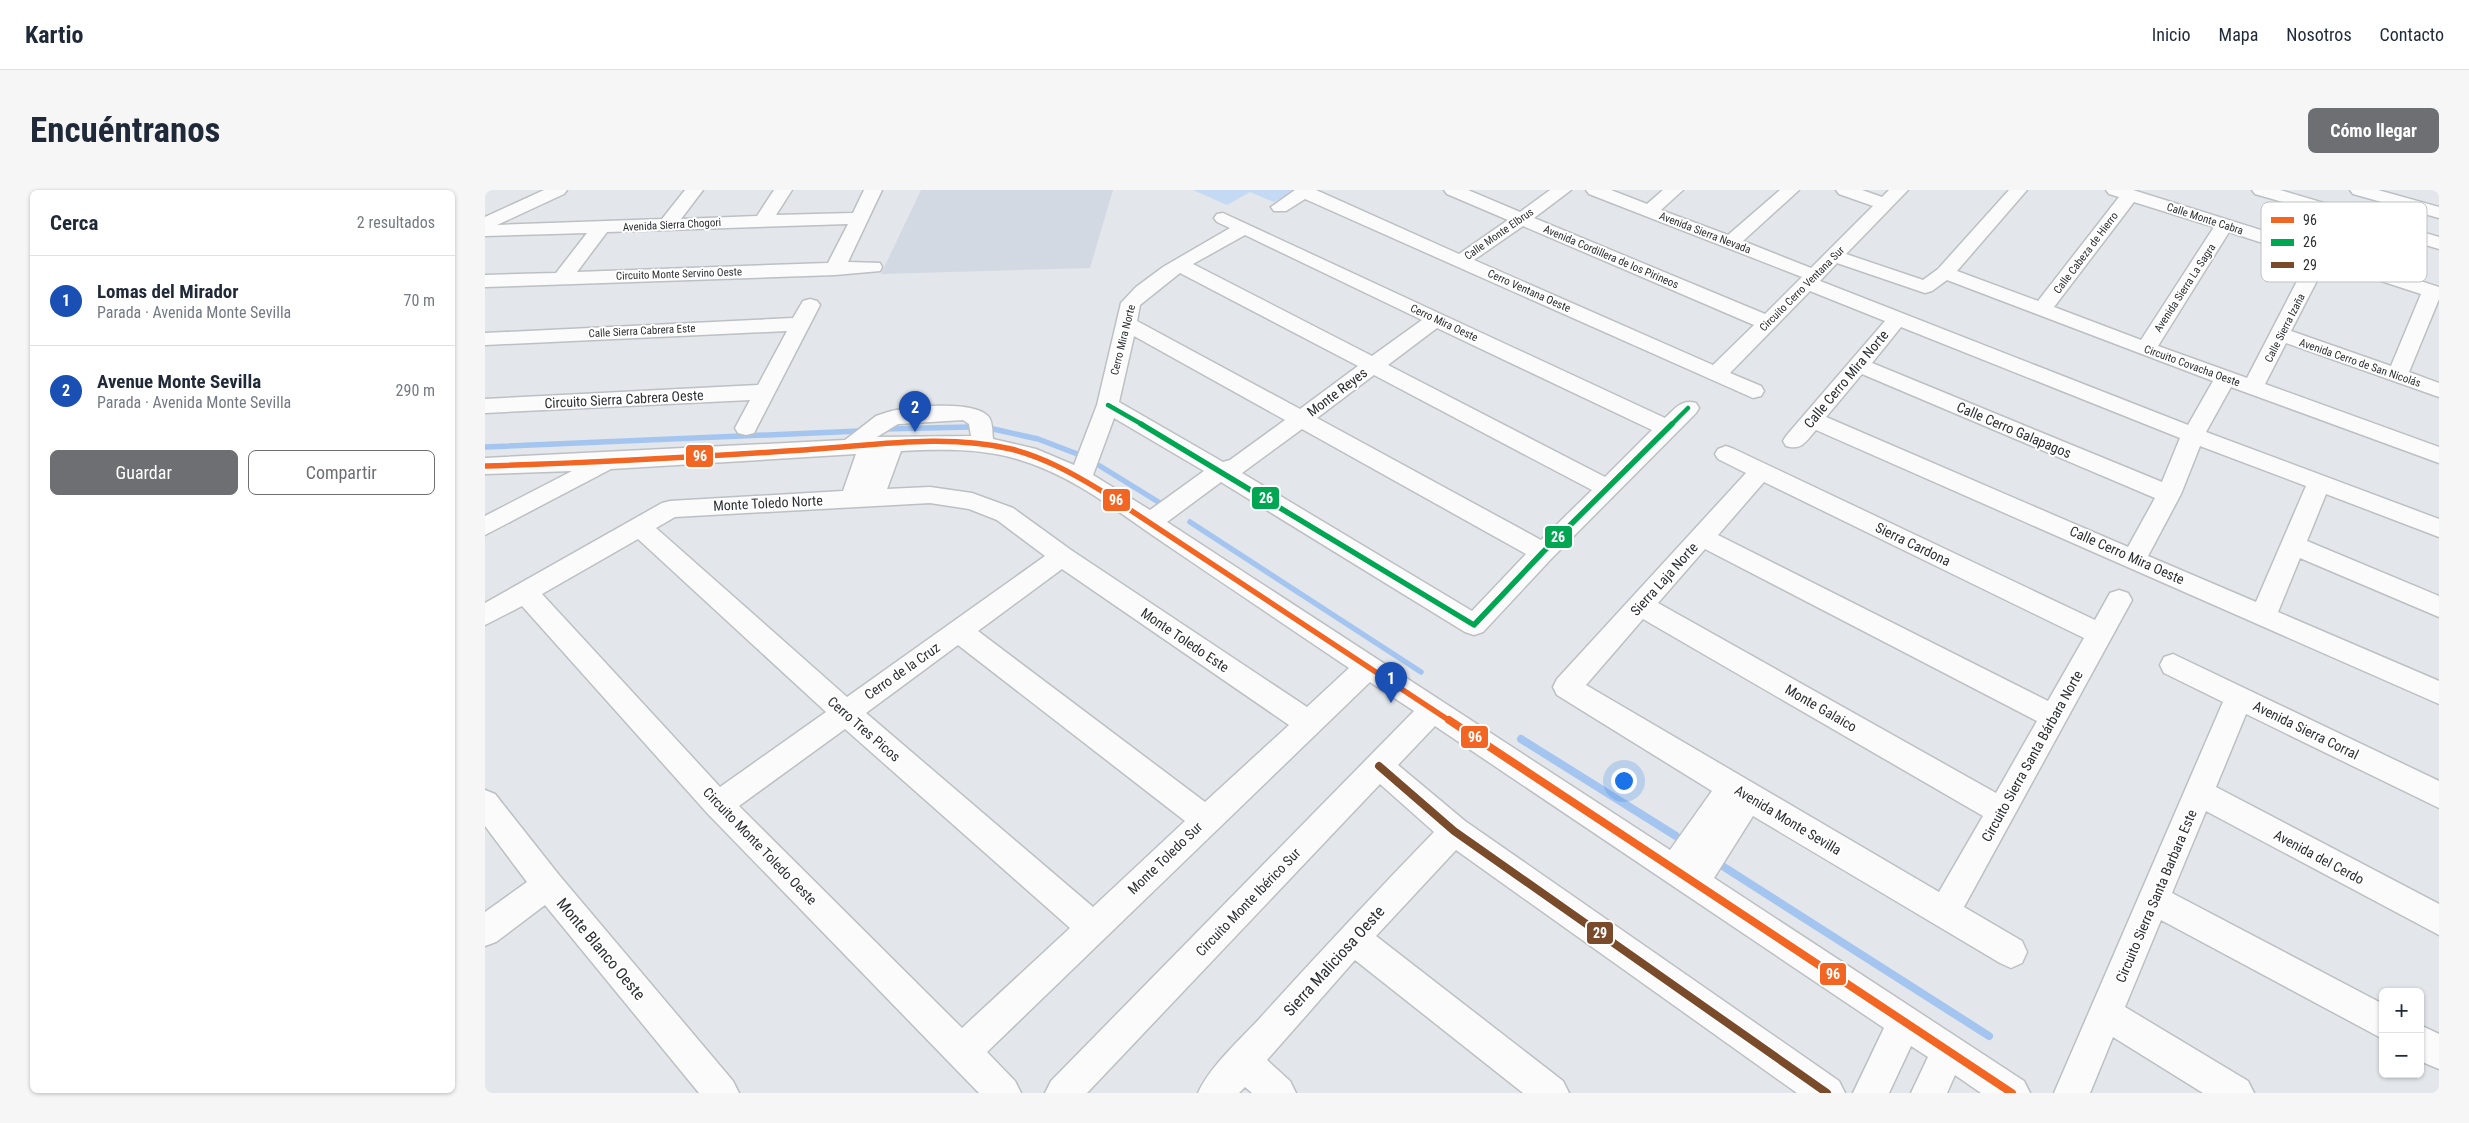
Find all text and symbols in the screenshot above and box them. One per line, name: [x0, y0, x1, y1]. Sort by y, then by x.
text: Kartio: [25, 21, 83, 49]
text: Inicio: [2152, 24, 2191, 45]
text: Mapa: [2219, 24, 2258, 45]
text: Nosotros: [2286, 24, 2352, 45]
text: Contacto: [2380, 24, 2444, 45]
button: Cómo llegar: [2308, 108, 2439, 153]
text: Encuéntranos: [30, 110, 221, 151]
street label: Calle Monte Cabra: [2165, 201, 2245, 237]
legend: [2261, 202, 2427, 282]
street label: Calle Monte Elbrus: [1462, 205, 1536, 263]
street label: Calle Cabeza de Hierro: [2051, 209, 2121, 296]
street label: Avenida Sierra Nevada: [1657, 210, 1753, 256]
text: Cerca: [50, 211, 98, 235]
text: 96: [2303, 212, 2317, 228]
text: 2 resultados: [357, 213, 435, 232]
street label: Avenida Sierra Chogori: [622, 216, 722, 234]
street label: Avenida Cordillera de los Pirineos: [1542, 223, 1680, 291]
text: 26: [2303, 234, 2317, 250]
street label: Avenida Sierra La Sagra: [2152, 241, 2218, 335]
street label: Circuito Cerro Ventana Sur: [1757, 243, 1848, 334]
text: 29: [2303, 257, 2317, 273]
street label: Circuito Monte Servino Oeste: [616, 265, 742, 283]
street label: Cerro Ventana Oeste: [1486, 267, 1572, 315]
text: Lomas del Mirador: [97, 280, 239, 303]
text: 1: [62, 291, 70, 310]
text: 70 m: [403, 291, 435, 310]
street label: Calle Sierra Izaña: [2262, 291, 2308, 365]
street label: Cerro Mira Oeste: [1408, 302, 1480, 344]
text: Parada · Avenida Monte Sevilla: [97, 303, 291, 322]
street label: Cerro Mira Norte: [1108, 303, 1138, 377]
street label: Calle Sierra Cabrera Este: [588, 322, 696, 340]
street label: Calle Cerro Mira Norte: [1800, 327, 1892, 431]
street label: Avenida Cerro de San Nicolás: [2297, 336, 2423, 390]
street label: Circuito Covacha Oeste: [2142, 343, 2242, 389]
street label: Monte Reyes: [1304, 364, 1370, 420]
text: Avenue Monte Sevilla: [97, 370, 261, 393]
text: 2: [62, 381, 70, 400]
text: 290 m: [396, 381, 435, 400]
street label: Circuito Sierra Cabrera Oeste: [544, 387, 704, 411]
pin: 2: [899, 391, 931, 432]
text: Parada · Avenida Monte Sevilla: [97, 393, 291, 412]
street label: Calle Cerro Galapagos: [1954, 399, 2074, 461]
line badge: 96: [685, 444, 714, 468]
text: 96: [693, 448, 707, 464]
button: Guardar: [50, 450, 238, 495]
button: Compartir: [248, 450, 435, 495]
line badge: 26: [1251, 486, 1280, 510]
line badge: 96: [1102, 488, 1131, 512]
text: 26: [1259, 490, 1273, 506]
street label: Monte Toledo Norte: [713, 492, 824, 514]
text: 96: [1109, 492, 1123, 508]
street label: Sierra Cardona: [1873, 519, 1953, 569]
street label: Calle Cerro Mira Oeste: [2067, 523, 2187, 588]
line badge: 26: [1544, 525, 1573, 549]
text: 26: [1551, 529, 1565, 545]
street label: Sierra Laja Norte: [1627, 539, 1701, 619]
street label: Monte Toledo Este: [1138, 605, 1232, 676]
street label: Cerro de la Cruz: [861, 639, 943, 703]
pin: 1: [1375, 662, 1407, 703]
street label: Circuito Sierra Santa Bárbara Norte: [1978, 667, 2086, 844]
street label: Monte Galaico: [1782, 681, 1860, 735]
street label: Cerro Tres Picos: [824, 693, 904, 765]
street label: Avenida Sierra Corral: [2251, 698, 2361, 762]
line badge: 96: [1460, 725, 1489, 749]
text: 96: [1468, 729, 1482, 745]
your location: [1611, 768, 1637, 794]
street label: Avenida Monte Sevilla: [1732, 782, 1844, 858]
street label: Circuito Monte Toledo Oeste: [700, 784, 820, 908]
street label: Circuito Sierra Santa Barbara Este: [2112, 807, 2200, 985]
street label: Monte Toledo Sur: [1125, 819, 1205, 897]
street label: Avenida del Cerdo: [2271, 827, 2367, 887]
street label: Circuito Monte Ibérico Sur: [1192, 845, 1304, 959]
street label: Monte Blanco Oeste: [553, 894, 649, 1004]
street label: Sierra Maliciosa Oeste: [1280, 902, 1388, 1020]
line badge: 29: [1586, 921, 1614, 945]
text: 29: [1593, 925, 1607, 941]
line badge: 96: [1819, 962, 1847, 986]
text: 96: [1826, 966, 1840, 982]
map controls: [2379, 988, 2424, 1078]
button: +: [2379, 988, 2424, 1033]
button: −: [2379, 1033, 2424, 1078]

